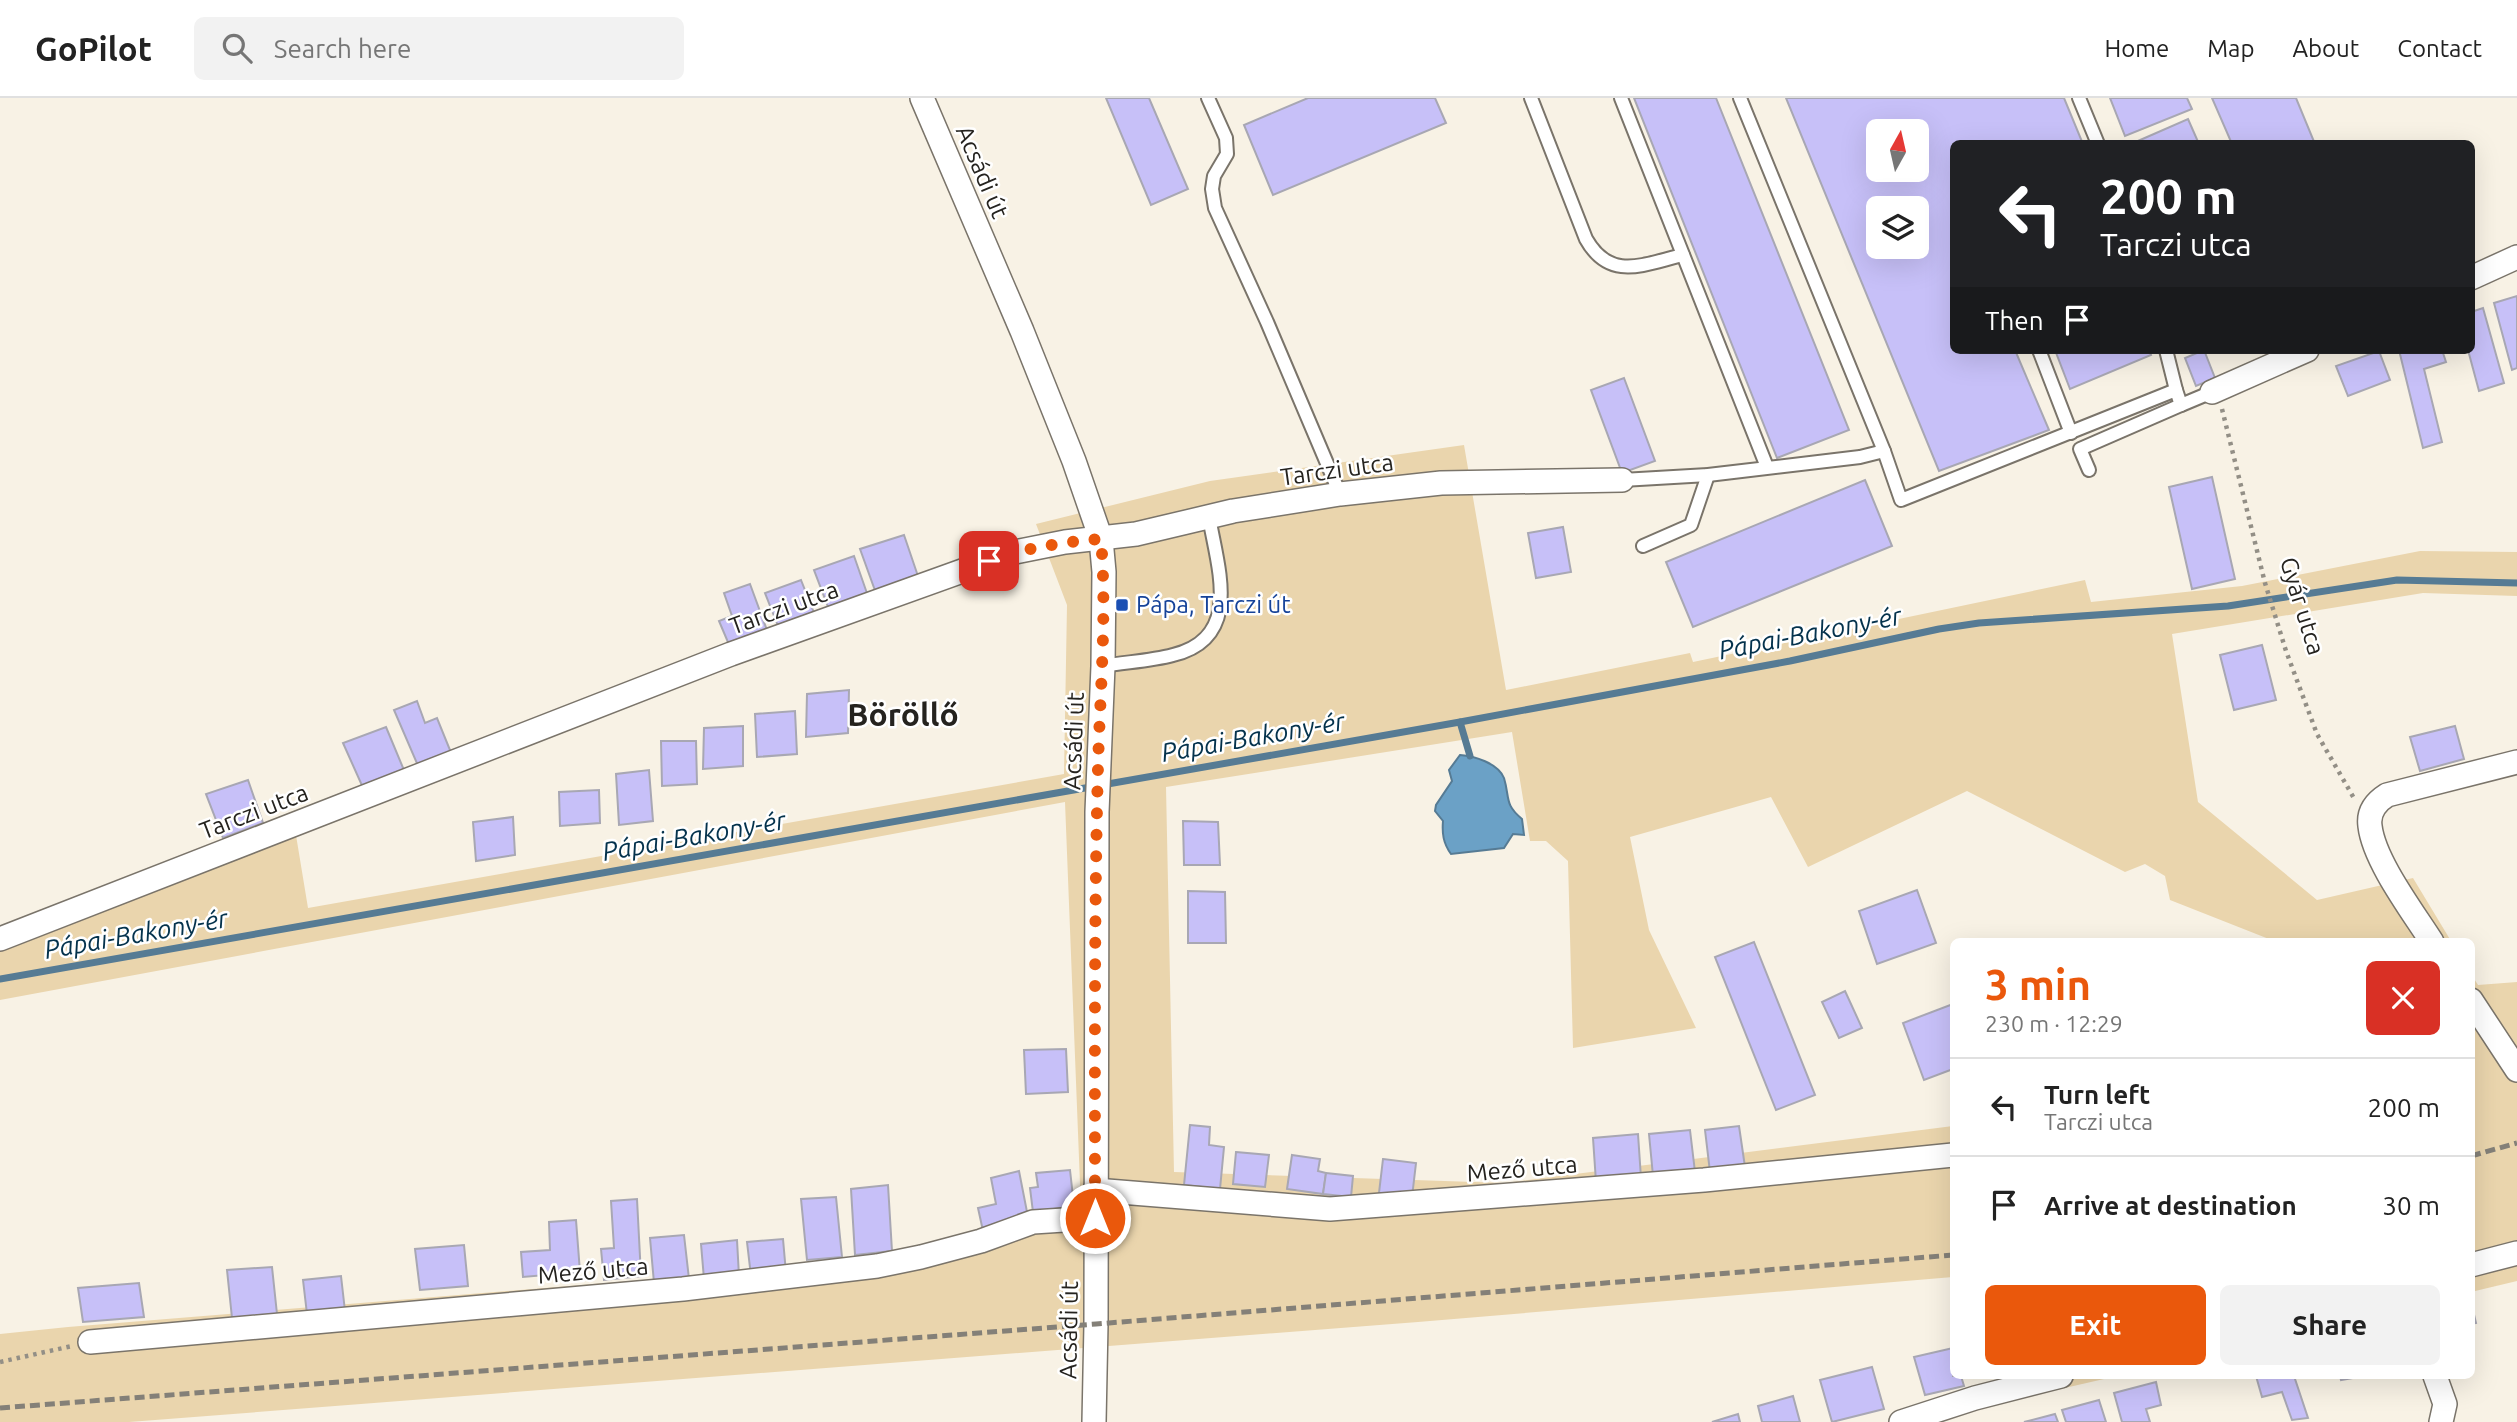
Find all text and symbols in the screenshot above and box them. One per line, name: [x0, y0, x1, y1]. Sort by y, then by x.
search box: [194, 17, 684, 80]
icon: search: [218, 29, 256, 67]
text: GoPilot: [35, 30, 152, 67]
text: Search here: [274, 34, 411, 63]
text: Home: [2104, 35, 2169, 62]
text: Map: [2207, 35, 2254, 62]
text: About: [2292, 35, 2359, 62]
text: Contact: [2397, 35, 2482, 62]
north arrow: [1866, 119, 1928, 182]
map controls: [1866, 119, 1929, 259]
street label: Acsádi út: [951, 121, 1014, 223]
icon: left: [1985, 168, 2076, 259]
text: 200 m: [2100, 168, 2237, 223]
button: layers: [1866, 196, 1929, 259]
text: Tarczi utca: [2100, 226, 2252, 262]
icon: arrive: [2058, 301, 2096, 339]
text: Then: [1985, 306, 2044, 335]
street label: Tarczi utca: [1279, 448, 1395, 491]
pin: [959, 531, 1019, 591]
icon: arrive: [970, 542, 1008, 580]
street label: Gyár utca: [2275, 554, 2330, 658]
street label: Tarczi utca: [726, 575, 842, 640]
place label: Pápa, Tarczi út: [1136, 591, 1291, 618]
marker: Pápa, Tarczi út: [1114, 597, 1130, 613]
water label: Pápai-Bakony-ér: [1716, 600, 1905, 664]
street label: Acsádi út: [1058, 691, 1089, 790]
district label: Böröllő: [847, 696, 959, 732]
water label: Pápai-Bakony-ér: [1159, 706, 1348, 767]
street label: Tarczi utca: [196, 779, 312, 845]
water label: Pápai-Bakony-ér: [600, 805, 789, 866]
water label: Pápai-Bakony-ér: [42, 903, 231, 964]
text: 3 min: [1985, 961, 2091, 1008]
button: close: [2366, 961, 2440, 1035]
text: 230 m · 12:29: [1985, 1011, 2123, 1036]
text: Turn left: [2044, 1080, 2150, 1109]
icon: left: [1985, 1088, 2023, 1126]
text: 200 m: [2368, 1093, 2440, 1122]
text: Tarczi utca: [2044, 1109, 2153, 1134]
street label: Mező utca: [1466, 1150, 1578, 1187]
position arrow: [1058, 1181, 1132, 1255]
icon: arrive: [1985, 1186, 2023, 1224]
text: Arrive at destination: [2044, 1191, 2297, 1220]
text: 30 m: [2382, 1191, 2440, 1220]
street label: Mező utca: [537, 1252, 649, 1289]
street label: Acsádi út: [1054, 1280, 1083, 1379]
button: Exit: [1985, 1285, 2206, 1365]
button: Share: [2220, 1285, 2440, 1365]

